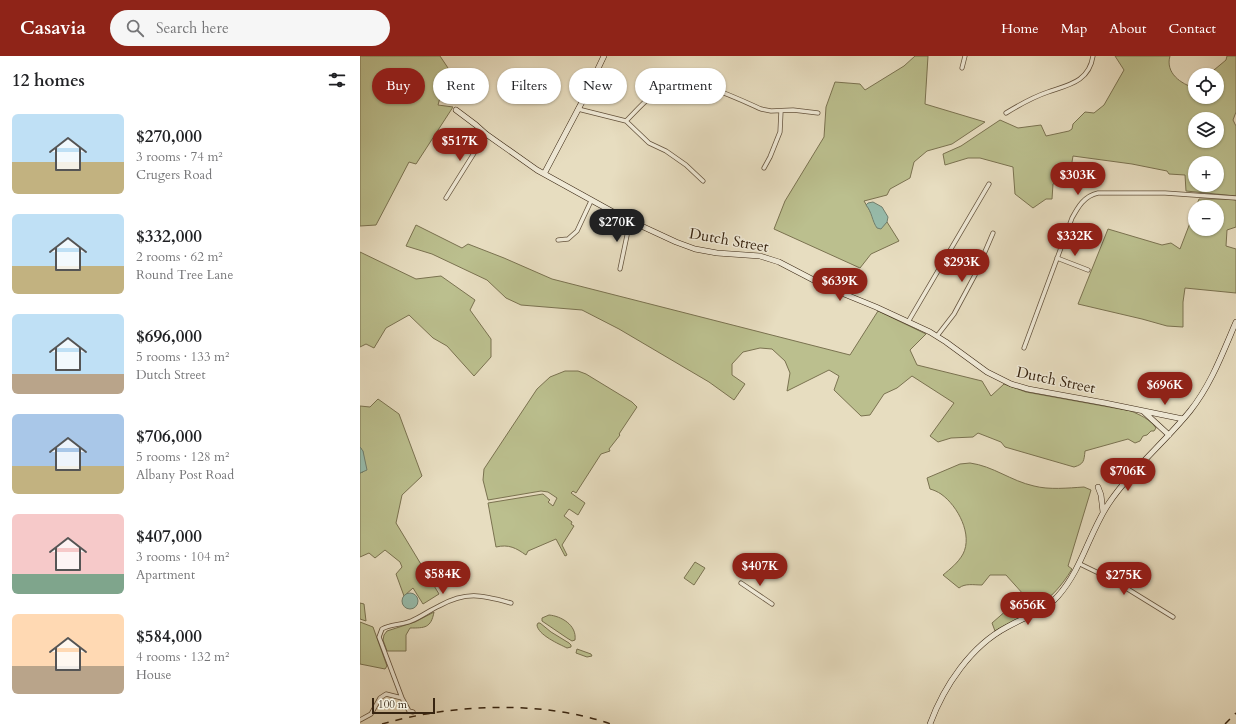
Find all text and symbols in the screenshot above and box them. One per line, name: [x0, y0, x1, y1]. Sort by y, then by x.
search box: [110, 10, 390, 46]
text: Casavia: [20, 15, 86, 41]
icon: search: [124, 17, 146, 39]
text: Search here: [156, 18, 229, 38]
text: Home: [1001, 19, 1039, 38]
text: Map: [1061, 19, 1087, 38]
text: About: [1109, 19, 1146, 38]
text: Contact: [1168, 19, 1216, 38]
chip: Buy: [372, 68, 425, 104]
chip: Rent: [433, 68, 489, 104]
chip: Filters: [497, 68, 561, 104]
chip: New: [569, 68, 627, 104]
chip: Apartment: [635, 68, 726, 104]
map controls: [1188, 68, 1224, 236]
button: locate: [1188, 68, 1224, 104]
text: 12 homes: [12, 69, 85, 92]
icon: filters: [326, 69, 348, 91]
button: layers: [1188, 112, 1224, 148]
text: $270,000: [136, 125, 202, 148]
pin: $517K: [432, 128, 488, 162]
icon: home: [44, 130, 92, 178]
text: $517K: [441, 132, 479, 150]
text: 3 rooms · 74 m²: [136, 148, 223, 166]
button: +: [1188, 156, 1224, 192]
pin: $303K: [1050, 162, 1106, 196]
text: Crugers Road: [136, 166, 212, 184]
text: $303K: [1059, 166, 1097, 184]
button: −: [1188, 200, 1224, 236]
pin: $270K: [589, 209, 645, 243]
text: $270K: [598, 213, 636, 231]
street label: Dutch Street: [688, 223, 771, 257]
pin: $332K: [1047, 223, 1103, 257]
text: $332,000: [136, 225, 202, 248]
text: $332K: [1056, 227, 1094, 245]
icon: home: [44, 230, 92, 278]
text: 2 rooms · 62 m²: [136, 248, 223, 266]
pin: $293K: [934, 249, 990, 283]
text: $293K: [943, 253, 981, 271]
text: Round Tree Lane: [136, 266, 233, 284]
pin: $639K: [812, 268, 868, 302]
text: $639K: [821, 272, 859, 290]
text: $696,000: [136, 325, 202, 348]
icon: home: [44, 330, 92, 378]
text: 5 rooms · 133 m²: [136, 348, 229, 366]
street label: Dutch Street: [1015, 362, 1098, 398]
text: Dutch Street: [136, 366, 206, 384]
pin: $696K: [1137, 372, 1193, 406]
text: $696K: [1146, 376, 1184, 394]
text: $706,000: [136, 425, 202, 448]
icon: home: [44, 430, 92, 478]
text: 5 rooms · 128 m²: [136, 448, 229, 466]
pin: $706K: [1100, 458, 1156, 492]
text: $706K: [1109, 462, 1147, 480]
text: Albany Post Road: [136, 466, 234, 484]
text: $407,000: [136, 525, 202, 548]
icon: home: [44, 530, 92, 578]
text: 3 rooms · 104 m²: [136, 548, 229, 566]
pin: $407K: [732, 553, 788, 587]
text: $407K: [741, 557, 779, 575]
pin: $584K: [415, 561, 471, 595]
pin: $275K: [1096, 562, 1152, 596]
text: $584K: [424, 565, 462, 583]
text: Apartment: [136, 566, 195, 584]
text: $275K: [1105, 566, 1143, 584]
pin: $656K: [1000, 592, 1056, 626]
text: $656K: [1009, 596, 1047, 614]
text: $584,000: [136, 625, 202, 648]
icon: home: [44, 630, 92, 678]
text: 4 rooms · 132 m²: [136, 648, 229, 666]
text: House: [136, 666, 171, 684]
scale bar: [372, 696, 435, 715]
text: 100 m: [378, 697, 407, 712]

